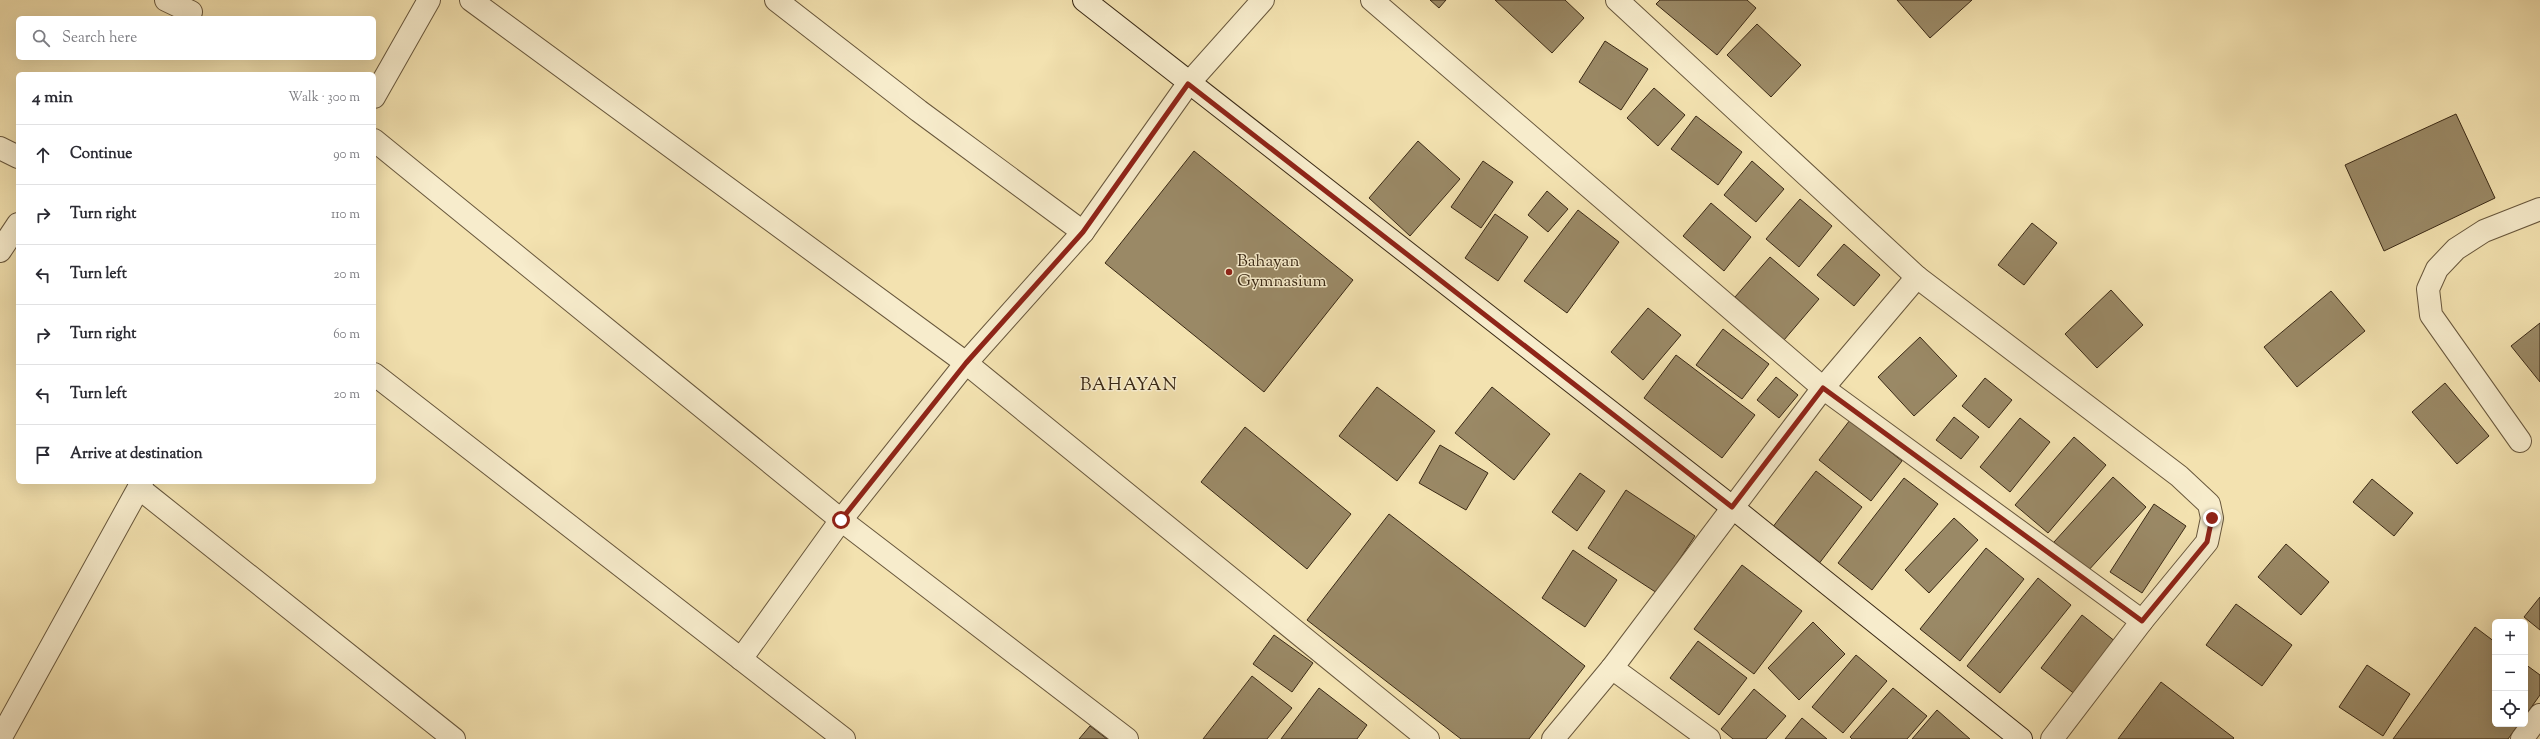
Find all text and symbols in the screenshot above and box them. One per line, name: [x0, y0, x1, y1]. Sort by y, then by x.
search box: [16, 16, 376, 60]
icon: search: [30, 27, 52, 49]
text: Search here: [62, 28, 137, 49]
text: 4 min: [32, 86, 73, 110]
text: Walk · 300 m: [288, 89, 360, 107]
icon: ahead: [32, 144, 54, 166]
text: Continue: [70, 144, 132, 165]
text: 90 m: [333, 146, 360, 164]
icon: right: [32, 204, 54, 226]
text: Turn right: [70, 204, 136, 225]
text: 110 m: [331, 206, 360, 224]
place label: Bahayan Gymnasium: [1237, 250, 1327, 294]
icon: left: [32, 264, 54, 286]
text: Turn left: [70, 264, 127, 285]
text: 20 m: [334, 266, 360, 284]
marker: Bahayan Gymnasium: [1224, 267, 1234, 277]
icon: right: [32, 324, 54, 346]
text: Turn right: [70, 324, 136, 345]
text: 60 m: [333, 326, 360, 344]
district label: BAHAYAN: [1080, 373, 1178, 399]
icon: left: [32, 384, 54, 406]
text: Turn left: [70, 384, 127, 405]
text: 20 m: [334, 386, 360, 404]
icon: arrive: [32, 444, 54, 466]
text: Arrive at destination: [70, 444, 203, 465]
route end: [2203, 509, 2221, 527]
route start: [832, 511, 850, 529]
map controls: [2492, 619, 2528, 727]
button: +: [2492, 619, 2528, 655]
button: −: [2492, 655, 2528, 691]
button: locate: [2492, 691, 2528, 727]

